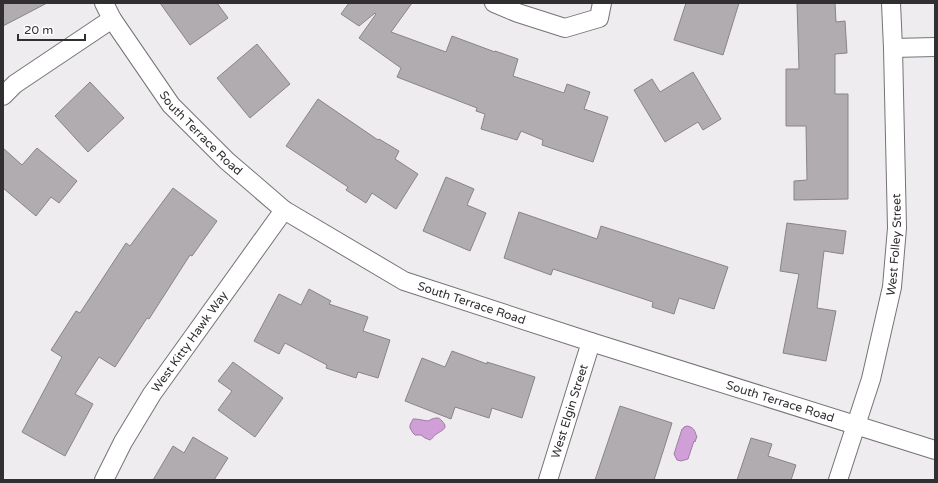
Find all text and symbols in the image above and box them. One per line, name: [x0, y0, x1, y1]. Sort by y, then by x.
scale bar: [18, 16, 85, 42]
text: 20 m: [24, 23, 53, 37]
street label: South Terrace Road: [156, 88, 245, 178]
street label: West Folley Street: [883, 193, 904, 297]
street label: South Terrace Road: [416, 279, 527, 327]
street label: West Kitty Hawk Way: [149, 288, 231, 395]
street label: West Elgin Street: [548, 362, 591, 460]
street label: South Terrace Road: [724, 378, 836, 425]

